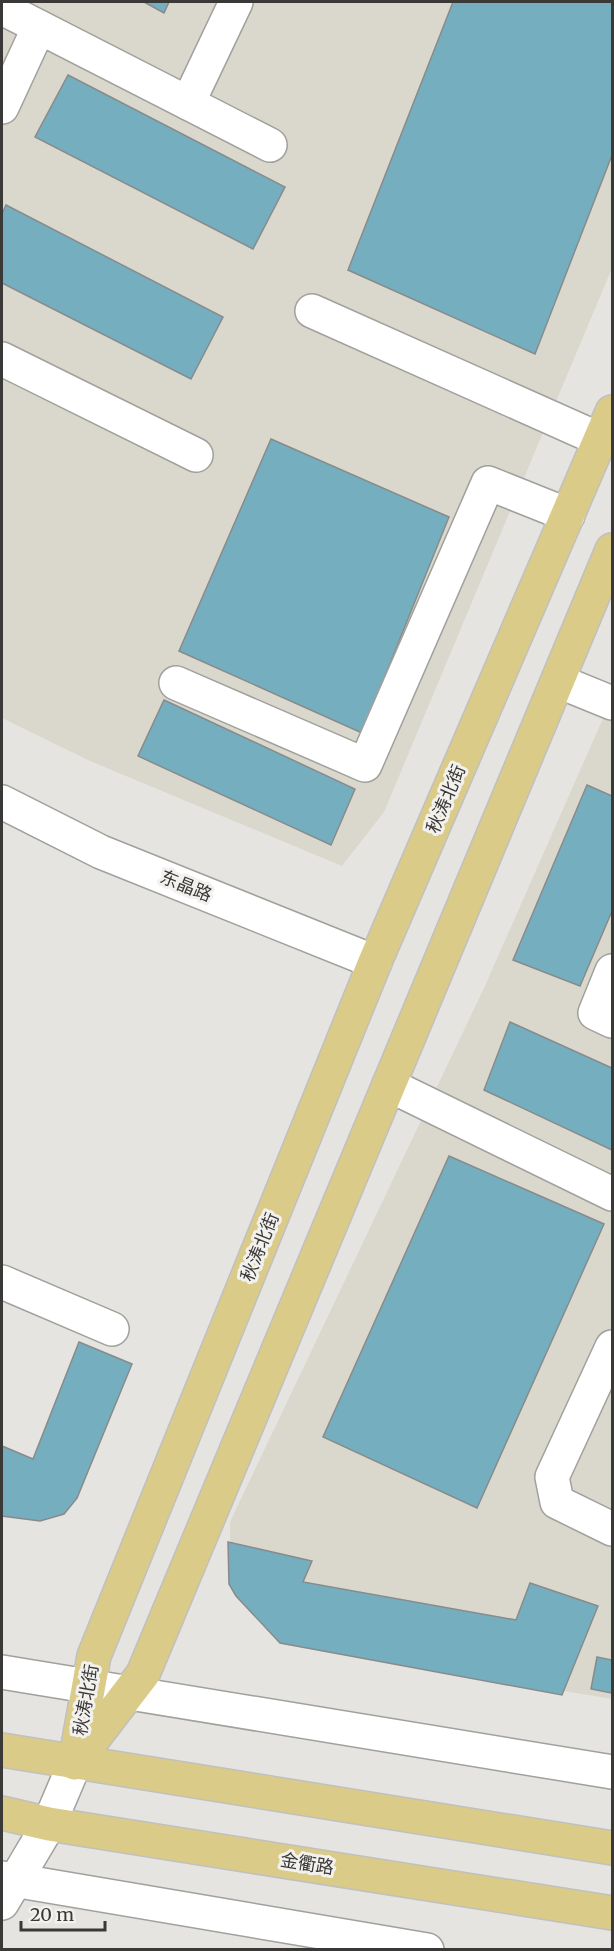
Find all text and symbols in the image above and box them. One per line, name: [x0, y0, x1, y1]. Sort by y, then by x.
street label: 秋涛北街: [421, 761, 470, 836]
street label: 东晶路: [157, 865, 216, 906]
street label: 秋涛北街: [235, 1209, 284, 1284]
street label: 秋涛北街: [68, 1662, 103, 1737]
street label: 金衢路: [279, 1848, 336, 1879]
scale bar: [21, 1894, 105, 1932]
text: 20 m: [30, 1903, 74, 1926]

